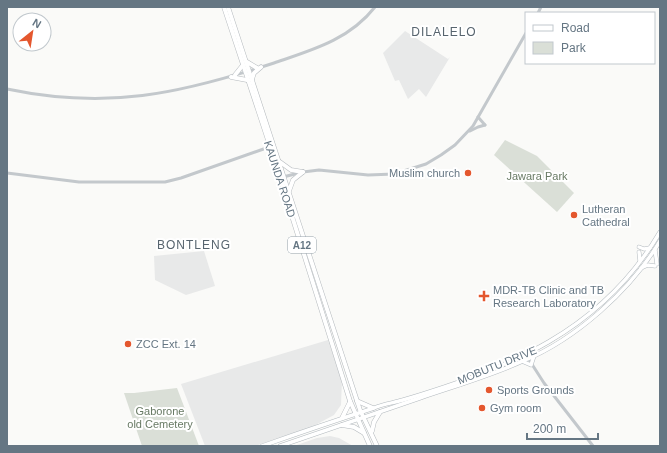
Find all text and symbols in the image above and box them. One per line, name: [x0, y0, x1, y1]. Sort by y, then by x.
north arrow: [12, 12, 52, 52]
legend: [525, 12, 655, 64]
text: N: [31, 16, 43, 31]
text: Road: [561, 21, 590, 35]
district label: DILALELO: [411, 25, 477, 39]
text: Park: [561, 41, 587, 55]
street label: KAUNDA ROAD: [262, 139, 298, 219]
place label: Muslim church: [389, 167, 460, 179]
marker: Muslim church: [463, 168, 473, 178]
park label: Jawara Park: [506, 170, 568, 182]
place label: Lutheran Cathedral: [582, 203, 630, 228]
marker: Lutheran Cathedral: [569, 210, 579, 220]
road number: A12: [288, 237, 316, 253]
district label: BONTLENG: [157, 238, 231, 252]
place label: MDR-TB Clinic and TB Research Laboratory: [493, 284, 604, 309]
marker: MDR-TB Clinic and TB Research Laboratory: [478, 290, 490, 302]
place label: ZCC Ext. 14: [136, 338, 196, 350]
marker: ZCC Ext. 14: [123, 339, 133, 349]
street label: MOBUTU DRIVE: [456, 344, 538, 386]
place label: Sports Grounds: [497, 384, 575, 396]
marker: Sports Grounds: [484, 385, 494, 395]
place label: Gym room: [490, 402, 541, 414]
marker: Gym room: [477, 403, 487, 413]
park label: Gaborone old Cemetery: [127, 405, 193, 430]
scale bar: [527, 415, 598, 441]
text: 200 m: [533, 422, 566, 436]

